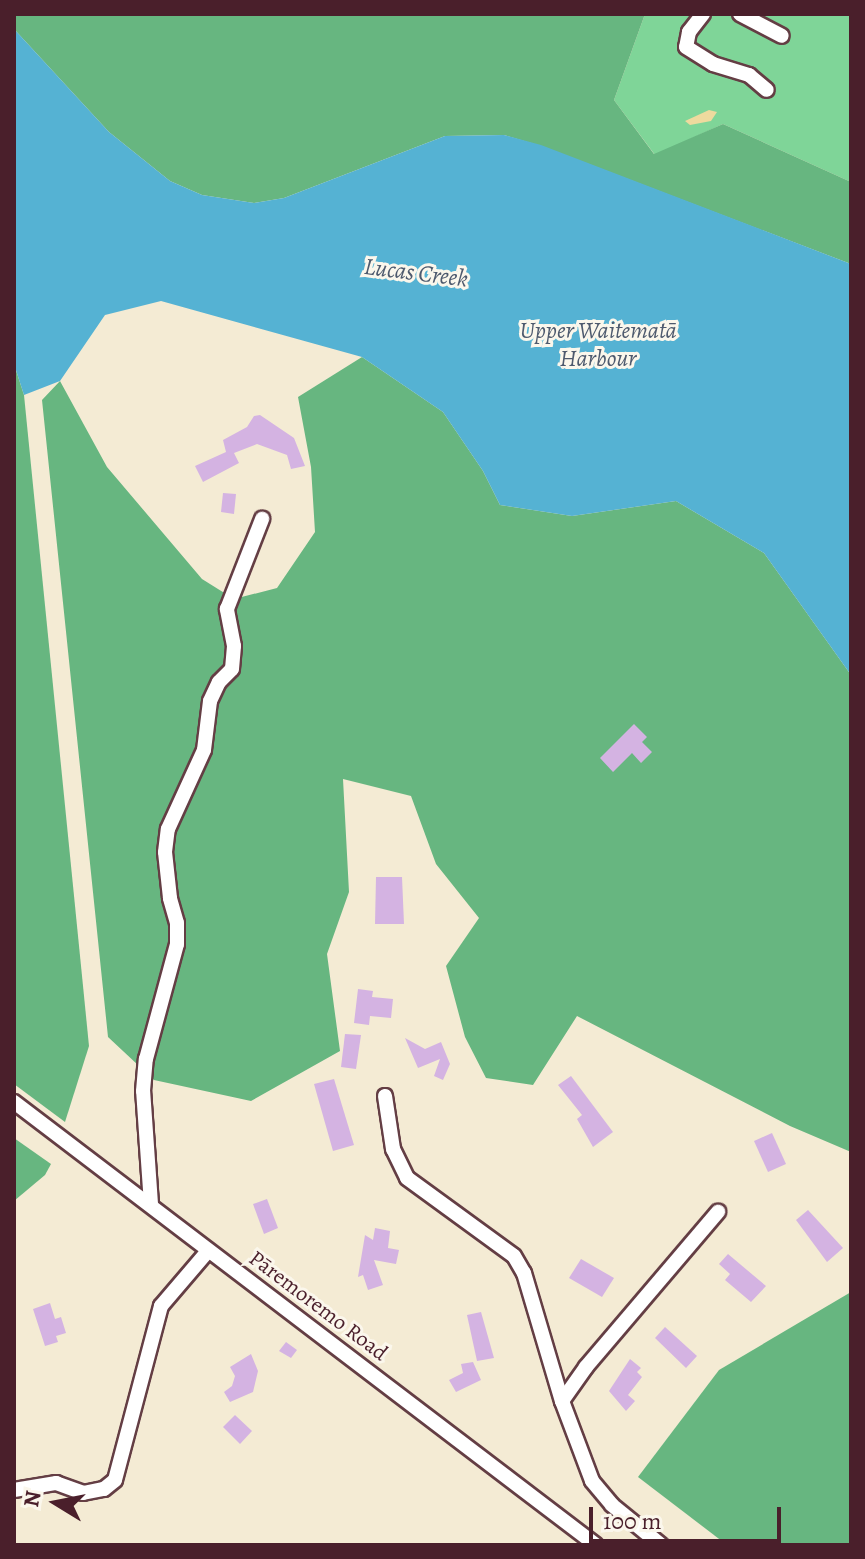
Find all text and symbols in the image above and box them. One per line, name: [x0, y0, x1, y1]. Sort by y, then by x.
water label: Lucas Creek: [362, 252, 470, 294]
water label: Upper Waitematā Harbour: [519, 317, 677, 373]
street label: Pāremoremo Road: [243, 1245, 393, 1367]
north arrow: [16, 1463, 96, 1543]
text: N: [16, 1488, 49, 1509]
scale bar: [593, 1491, 785, 1541]
text: 100 m: [603, 1505, 662, 1537]

